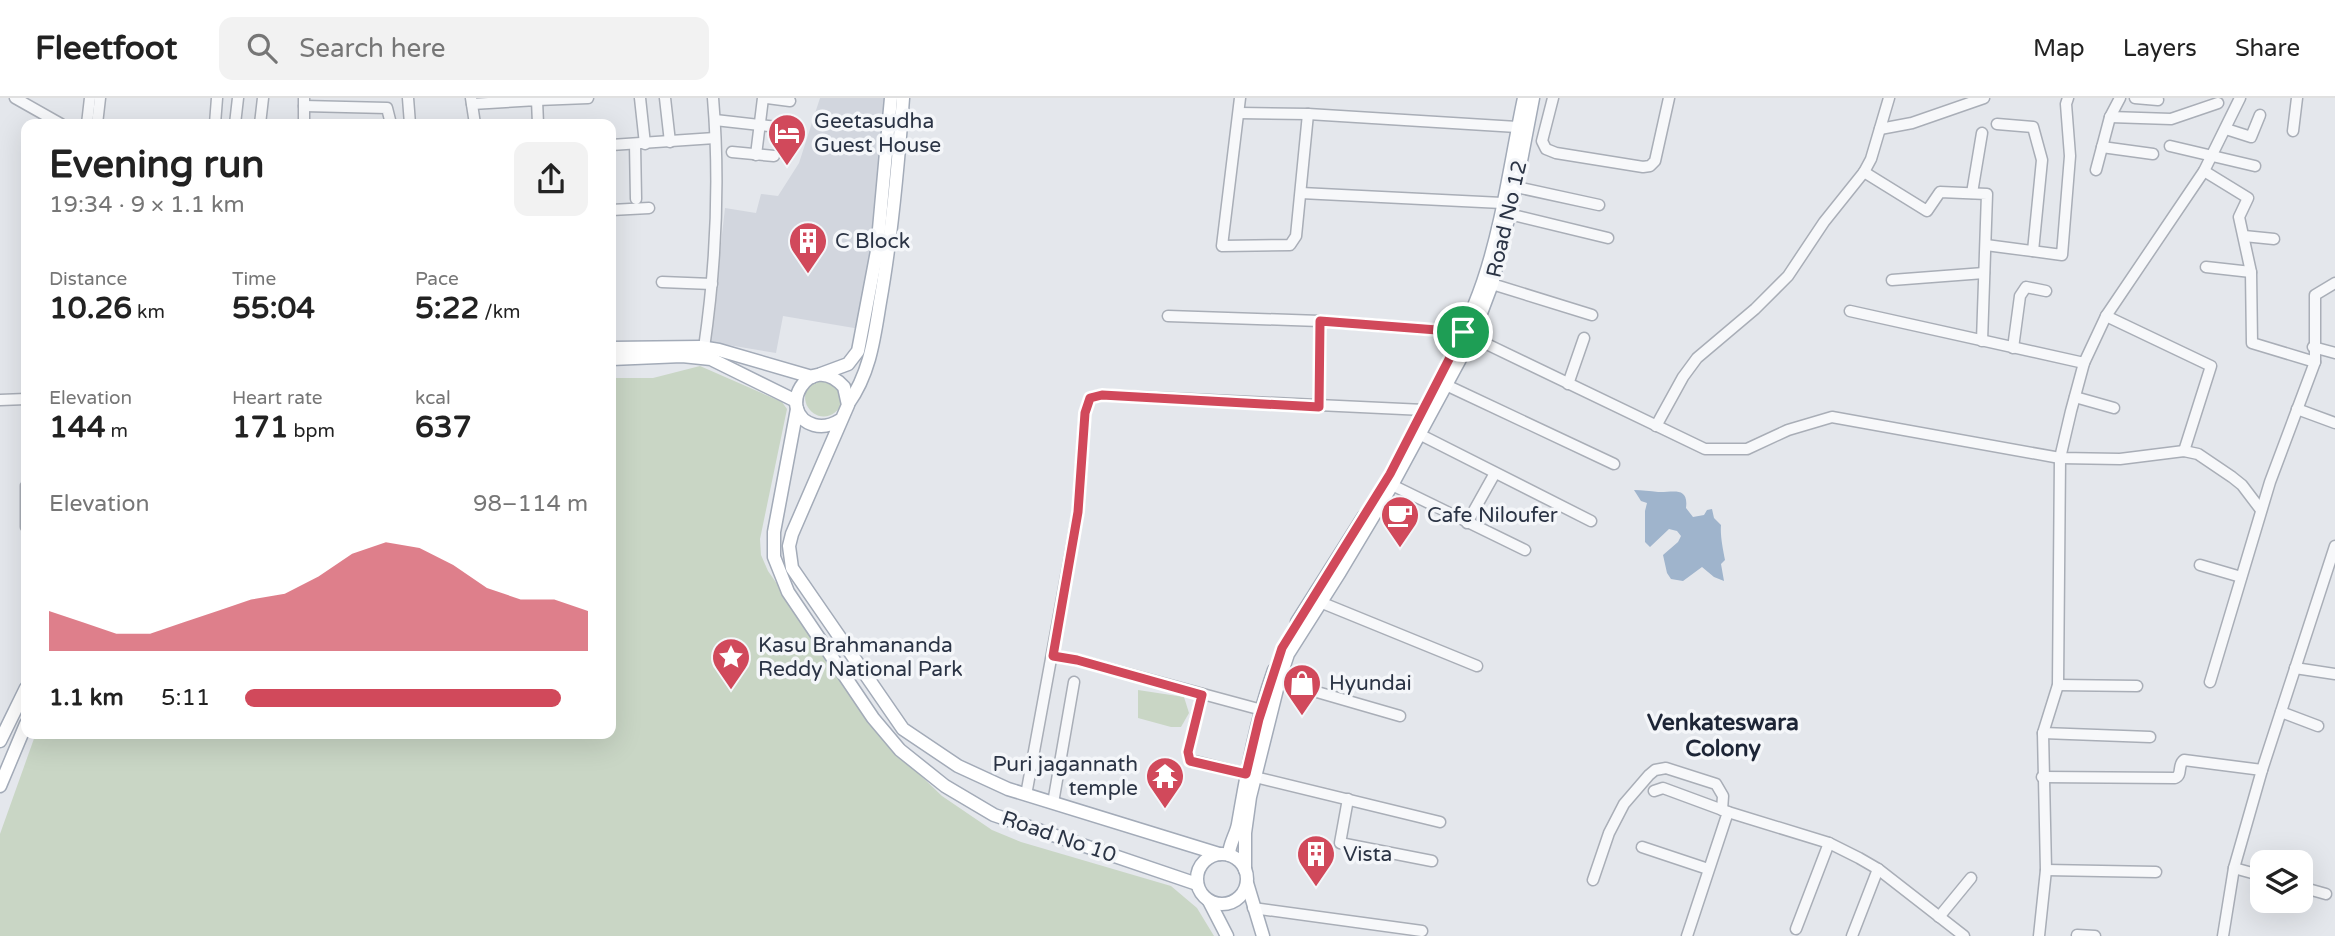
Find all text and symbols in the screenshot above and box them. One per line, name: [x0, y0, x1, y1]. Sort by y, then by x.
search box: [219, 17, 709, 80]
text: Fleetfoot: [35, 29, 177, 68]
icon: search: [243, 29, 281, 67]
text: Search here: [299, 33, 445, 64]
text: Map: [2033, 34, 2085, 63]
text: Layers: [2123, 34, 2197, 63]
text: Share: [2235, 34, 2300, 63]
place label: Geetasudha Guest House: [814, 109, 941, 158]
hotel icon: Geetasudha Guest House: [766, 112, 808, 167]
text: Evening run: [49, 142, 264, 188]
button: share: [514, 142, 588, 216]
street label: Road No 12: [1481, 158, 1533, 280]
text: 19:34 · 9 × 1.1 km: [49, 191, 245, 219]
building icon: C Block: [787, 220, 829, 275]
place label: C Block: [835, 229, 910, 254]
text: Distance: [49, 268, 127, 290]
text: Time: [232, 268, 276, 290]
text: Pace: [415, 268, 459, 290]
text: 10.26: [49, 290, 132, 327]
text: 55:04: [232, 290, 315, 327]
text: 5:22: [415, 290, 479, 327]
text: km: [132, 301, 165, 323]
text: /km: [479, 301, 520, 323]
pin: [1433, 302, 1493, 362]
icon: arrive: [1444, 313, 1482, 351]
text: Elevation: [49, 387, 132, 409]
text: Heart rate: [232, 387, 323, 409]
text: kcal: [415, 387, 451, 409]
text: 144: [49, 409, 106, 446]
text: 171: [232, 409, 289, 446]
text: 637: [415, 409, 472, 446]
text: m: [106, 420, 128, 442]
text: bpm: [289, 420, 335, 442]
text: Elevation: [49, 490, 150, 518]
text: 98–114 m: [473, 490, 588, 518]
cafe icon: Cafe Niloufer: [1379, 494, 1421, 549]
place label: Cafe Niloufer: [1427, 503, 1558, 528]
place label: Kasu Brahmananda Reddy National Park: [758, 633, 963, 682]
place icon: Kasu Brahmananda Reddy National Park: [710, 636, 752, 691]
shop icon: Hyundai: [1281, 662, 1323, 717]
place label: Hyundai: [1329, 671, 1412, 696]
text: 1.1 km: [49, 684, 124, 712]
text: 5:11: [161, 684, 210, 712]
district label: Venkateswara Colony: [1647, 709, 1799, 763]
place label: Puri jagannath temple: [992, 752, 1138, 801]
temple icon: Puri jagannath temple: [1144, 755, 1186, 810]
street label: Road No 10: [998, 806, 1120, 868]
building icon: Vista: [1295, 833, 1337, 888]
place label: Vista: [1343, 842, 1392, 867]
map controls: [2250, 850, 2313, 913]
button: layers: [2250, 850, 2313, 913]

